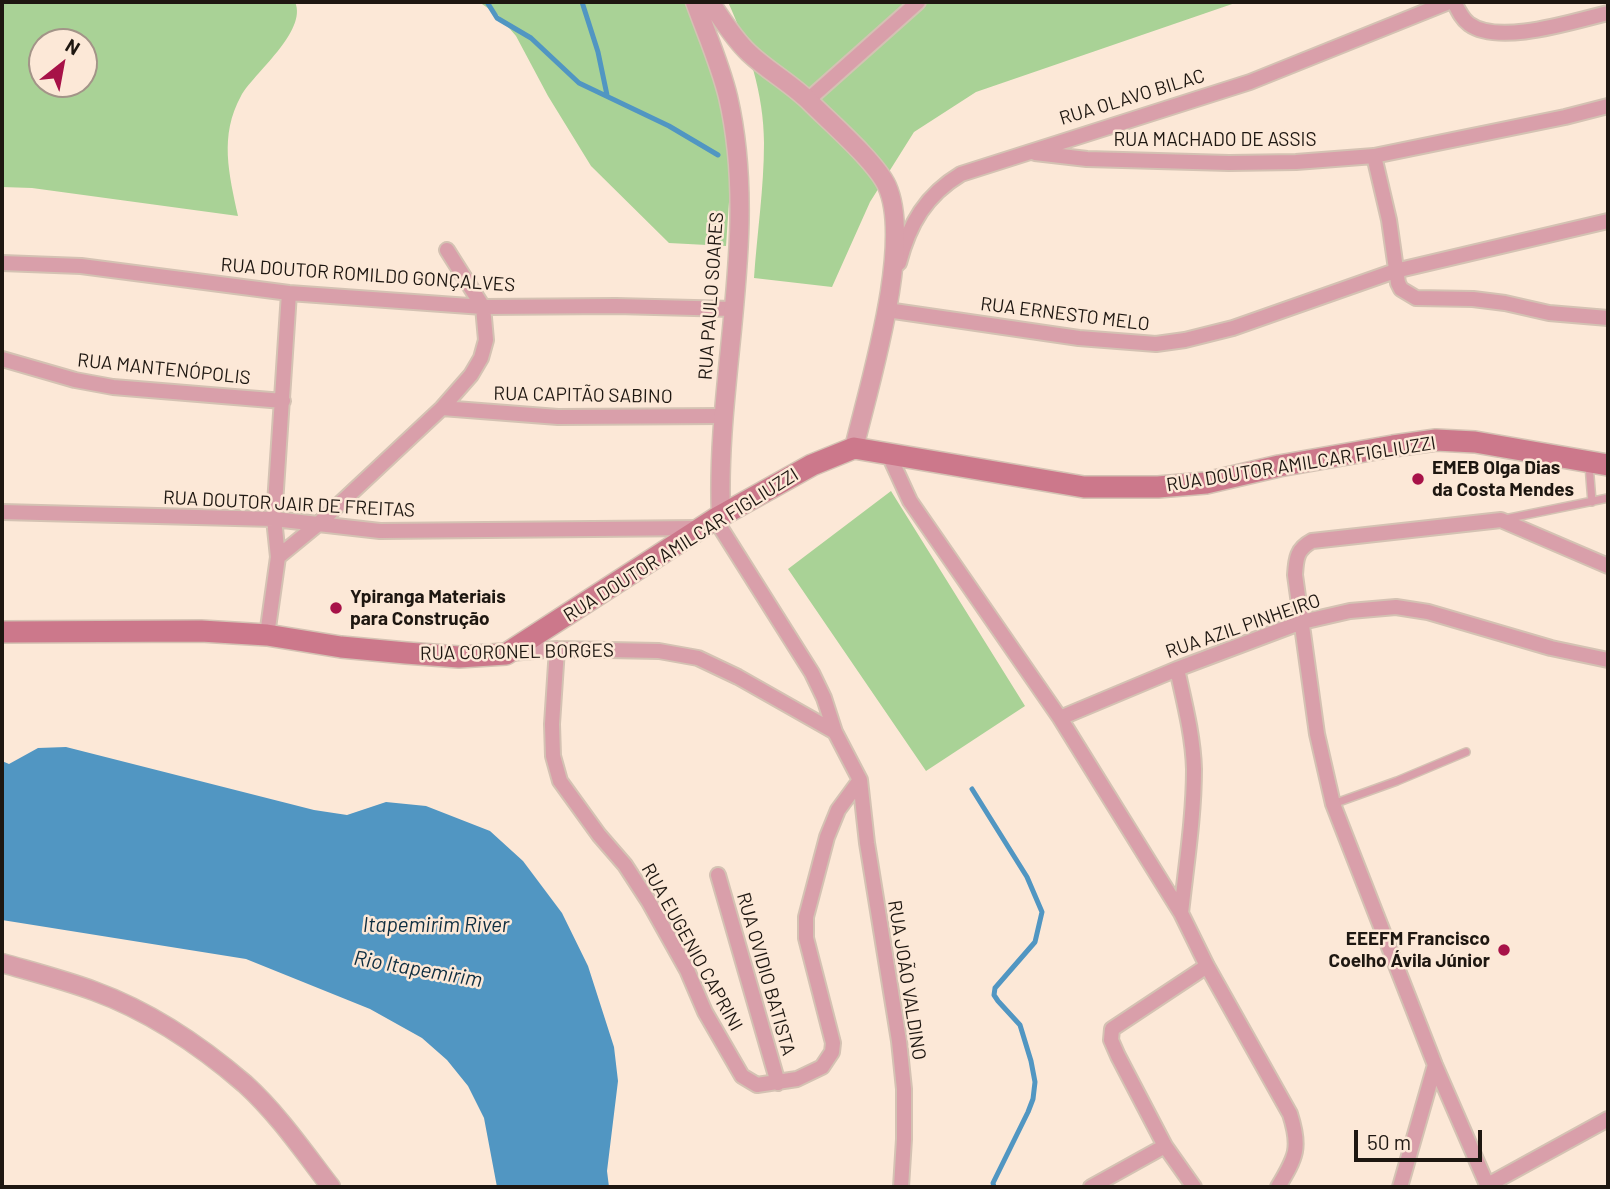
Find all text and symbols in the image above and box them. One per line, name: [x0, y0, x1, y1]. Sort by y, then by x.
north arrow: [28, 28, 98, 98]
text: N: [62, 33, 84, 59]
street label: RUA OLAVO BILAC: [1057, 64, 1207, 130]
street label: RUA MACHADO DE ASSIS: [1113, 129, 1317, 151]
street label: RUA PAULO SOARES: [694, 211, 728, 381]
street label: RUA DOUTOR ROMILDO GONÇALVES: [220, 253, 516, 297]
street label: RUA ERNESTO MELO: [979, 292, 1151, 336]
street label: RUA MANTENÓPOLIS: [76, 349, 252, 389]
street label: RUA CAPITÃO SABINO: [493, 382, 673, 408]
street label: RUA DOUTOR AMILCAR FIGLIUZZI: [1165, 431, 1437, 497]
place label: EMEB Olga Dias da Costa Mendes: [1432, 457, 1574, 501]
street label: RUA DOUTOR AMILCAR FIGLIUZZI: [559, 463, 803, 627]
marker: EMEB Olga Dias da Costa Mendes: [1410, 471, 1426, 487]
street label: RUA DOUTOR JAIR DE FREITAS: [162, 486, 416, 522]
place label: Ypiranga Materiais para Construção: [350, 586, 506, 630]
street label: RUA AZIL PINHEIRO: [1163, 589, 1323, 663]
marker: Ypiranga Materiais para Construção: [328, 600, 344, 616]
street label: RUA CORONEL BORGES: [420, 639, 614, 665]
street label: RUA EUGENIO CAPRINI: [637, 859, 747, 1035]
street label: RUA OVIDIO BATISTA: [732, 890, 800, 1058]
street label: RUA JOÃO VALDINO: [883, 898, 931, 1062]
water label: Itapemirim River: [363, 912, 509, 938]
place label: EEEFM Francisco Coelho Ávila Júnior: [1329, 928, 1490, 972]
marker: EEEFM Francisco Coelho Ávila Júnior: [1496, 942, 1512, 958]
water label: Rio Itapemirim: [352, 945, 484, 993]
scale bar: [1358, 1116, 1486, 1160]
text: 50 m: [1367, 1129, 1411, 1154]

